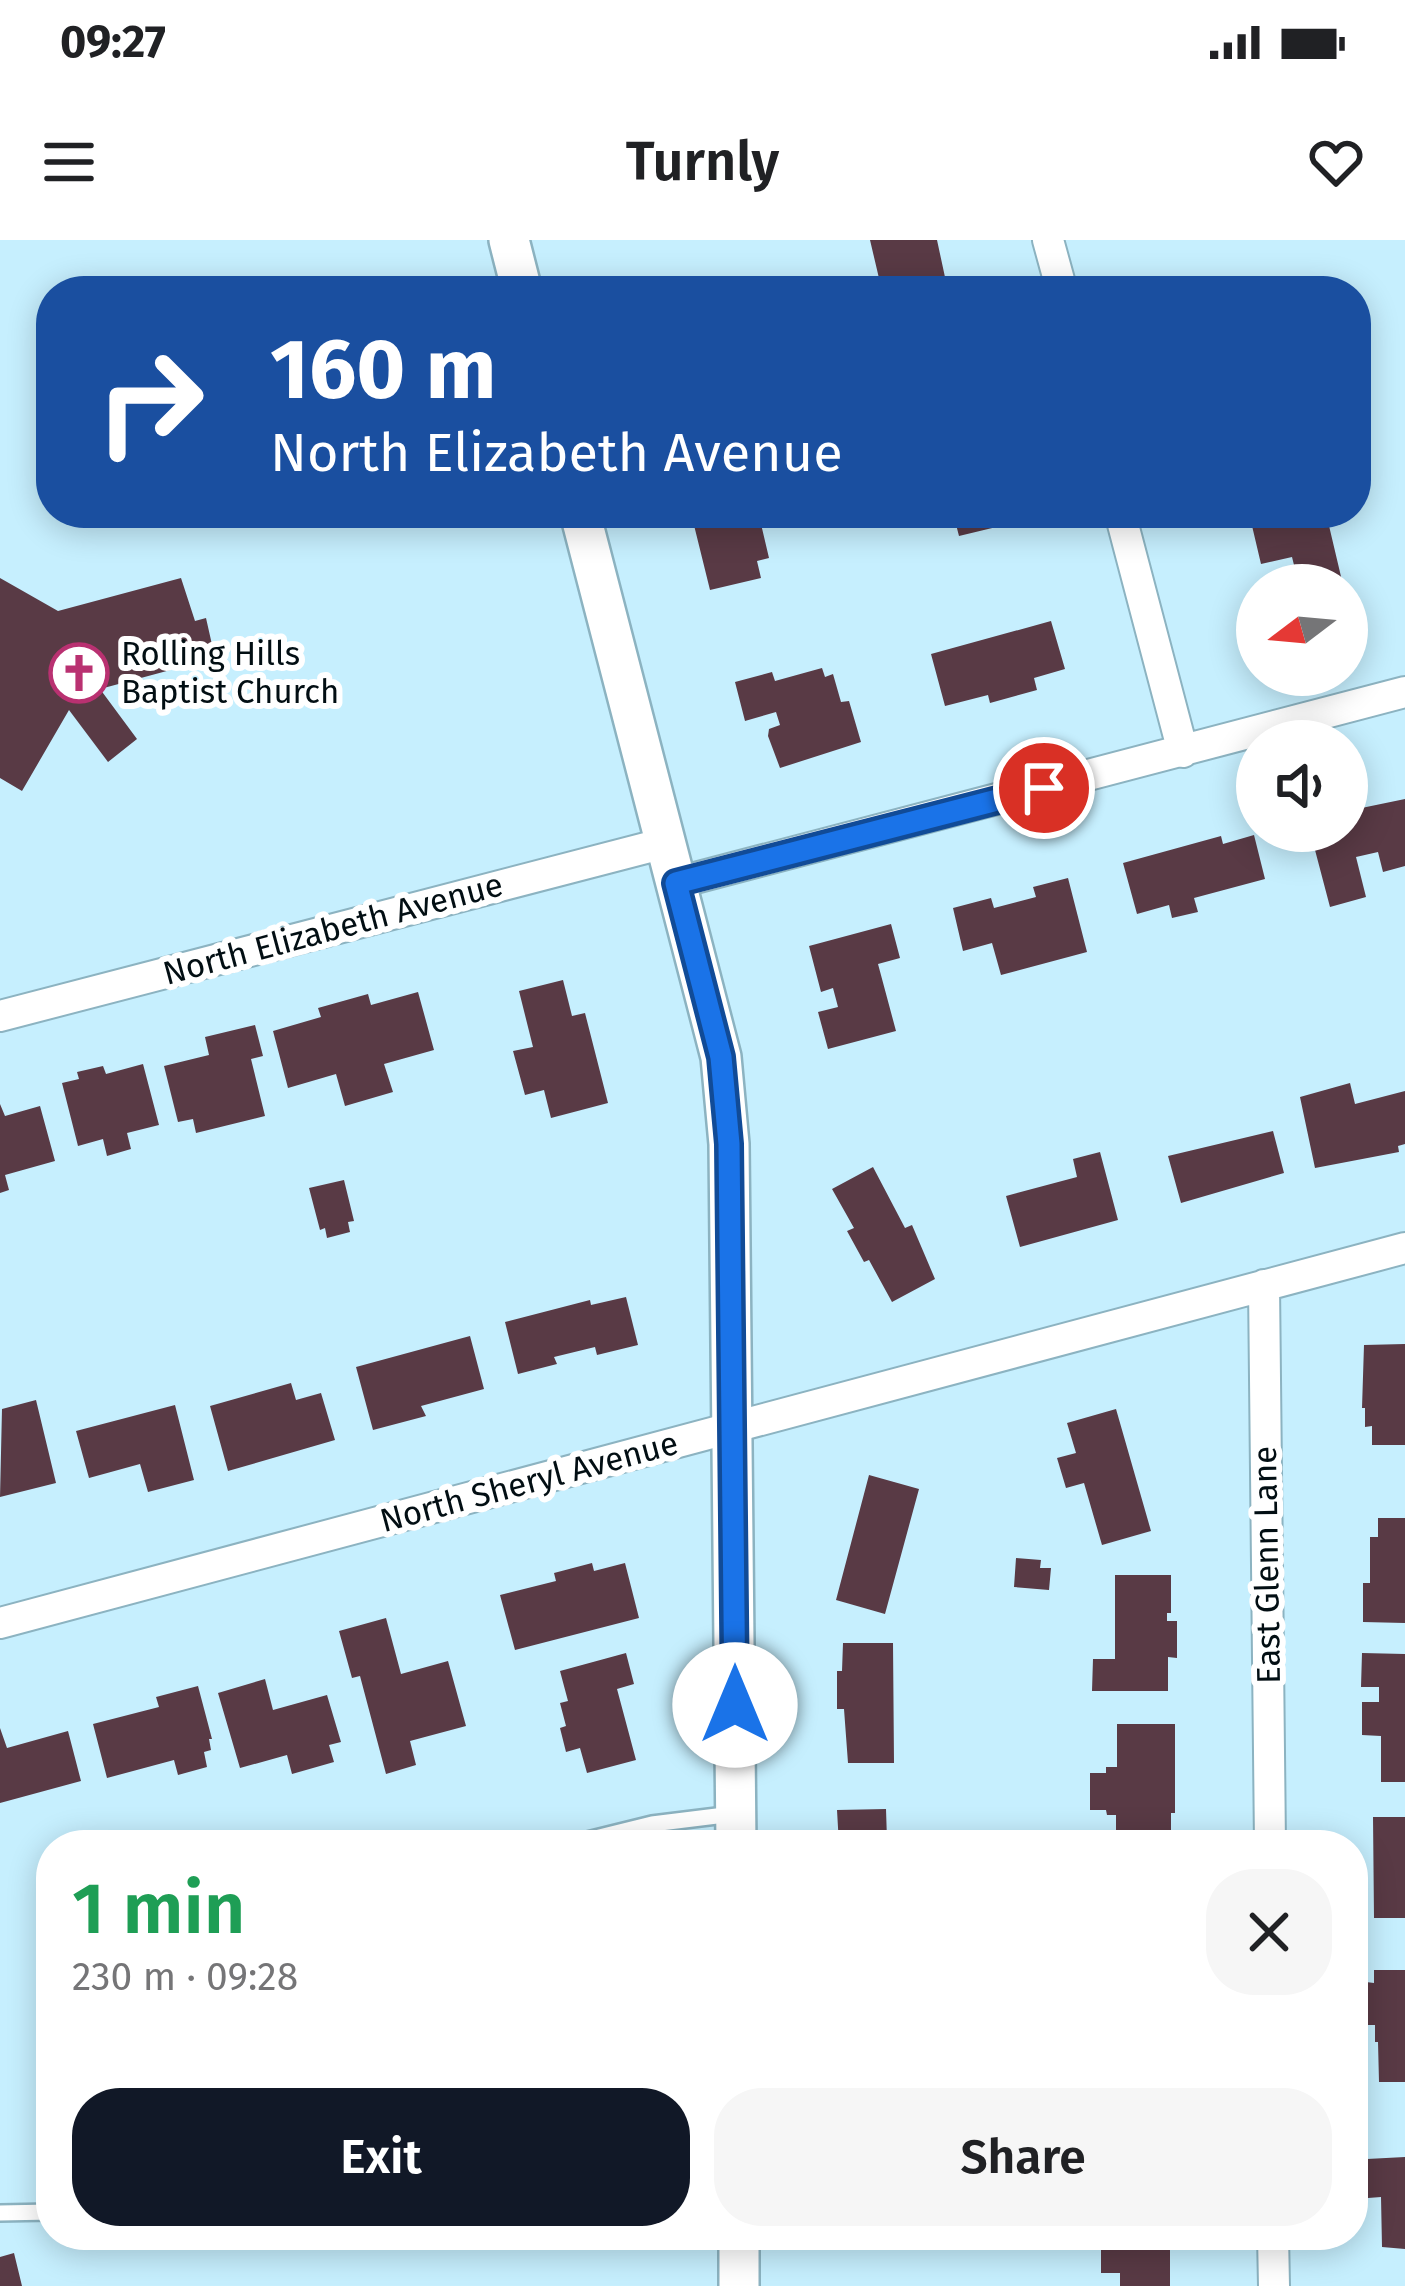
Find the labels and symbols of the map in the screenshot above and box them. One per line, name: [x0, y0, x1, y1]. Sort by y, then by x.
north arrow: [1236, 564, 1368, 696]
place label: Rolling Hills Baptist Church: [121, 634, 339, 712]
church icon: Rolling Hills Baptist Church: [48, 642, 110, 704]
pin: [993, 737, 1095, 839]
street label: North Elizabeth Avenue: [159, 864, 507, 994]
street label: North Sheryl Avenue: [376, 1423, 682, 1541]
street label: East Glenn Lane: [1245, 1446, 1289, 1684]
position arrow: [672, 1642, 798, 1768]

